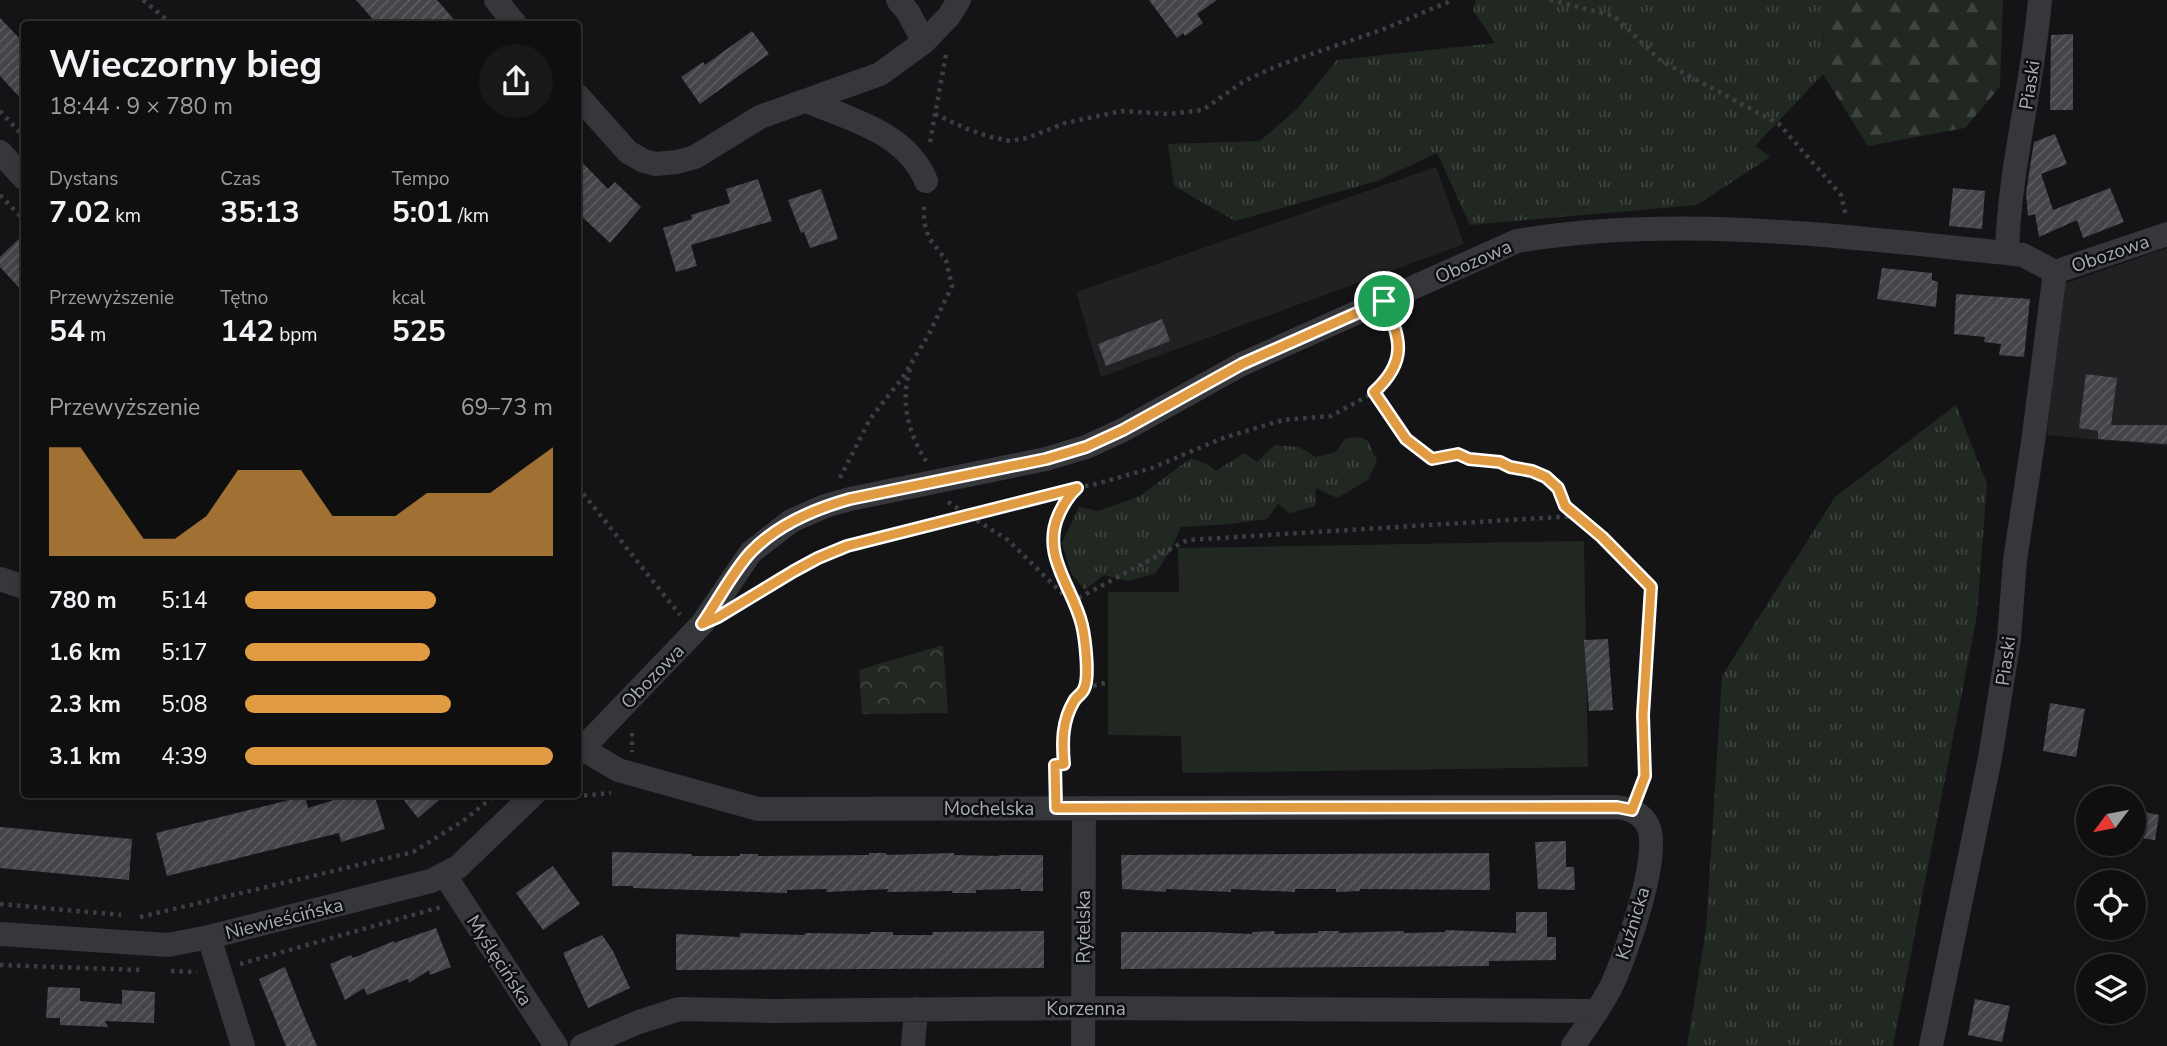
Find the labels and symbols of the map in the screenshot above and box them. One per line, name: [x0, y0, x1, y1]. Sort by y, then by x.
street label: Piaski: [2013, 59, 2047, 112]
street label: Obozowa: [2068, 228, 2153, 279]
street label: Obozowa: [1431, 234, 1516, 290]
pin: [1354, 271, 1414, 331]
street label: Piaski: [1990, 635, 2022, 687]
street label: Obozowa: [615, 639, 690, 715]
north arrow: [2076, 786, 2146, 856]
street label: Mochelska: [944, 796, 1034, 822]
street label: Kuźnicka: [1610, 884, 1656, 963]
street label: Rytelska: [1071, 890, 1097, 964]
street label: Niewieścińska: [223, 892, 346, 946]
street label: Myślęcińska: [460, 910, 538, 1011]
street label: Korzenna: [1046, 996, 1126, 1022]

